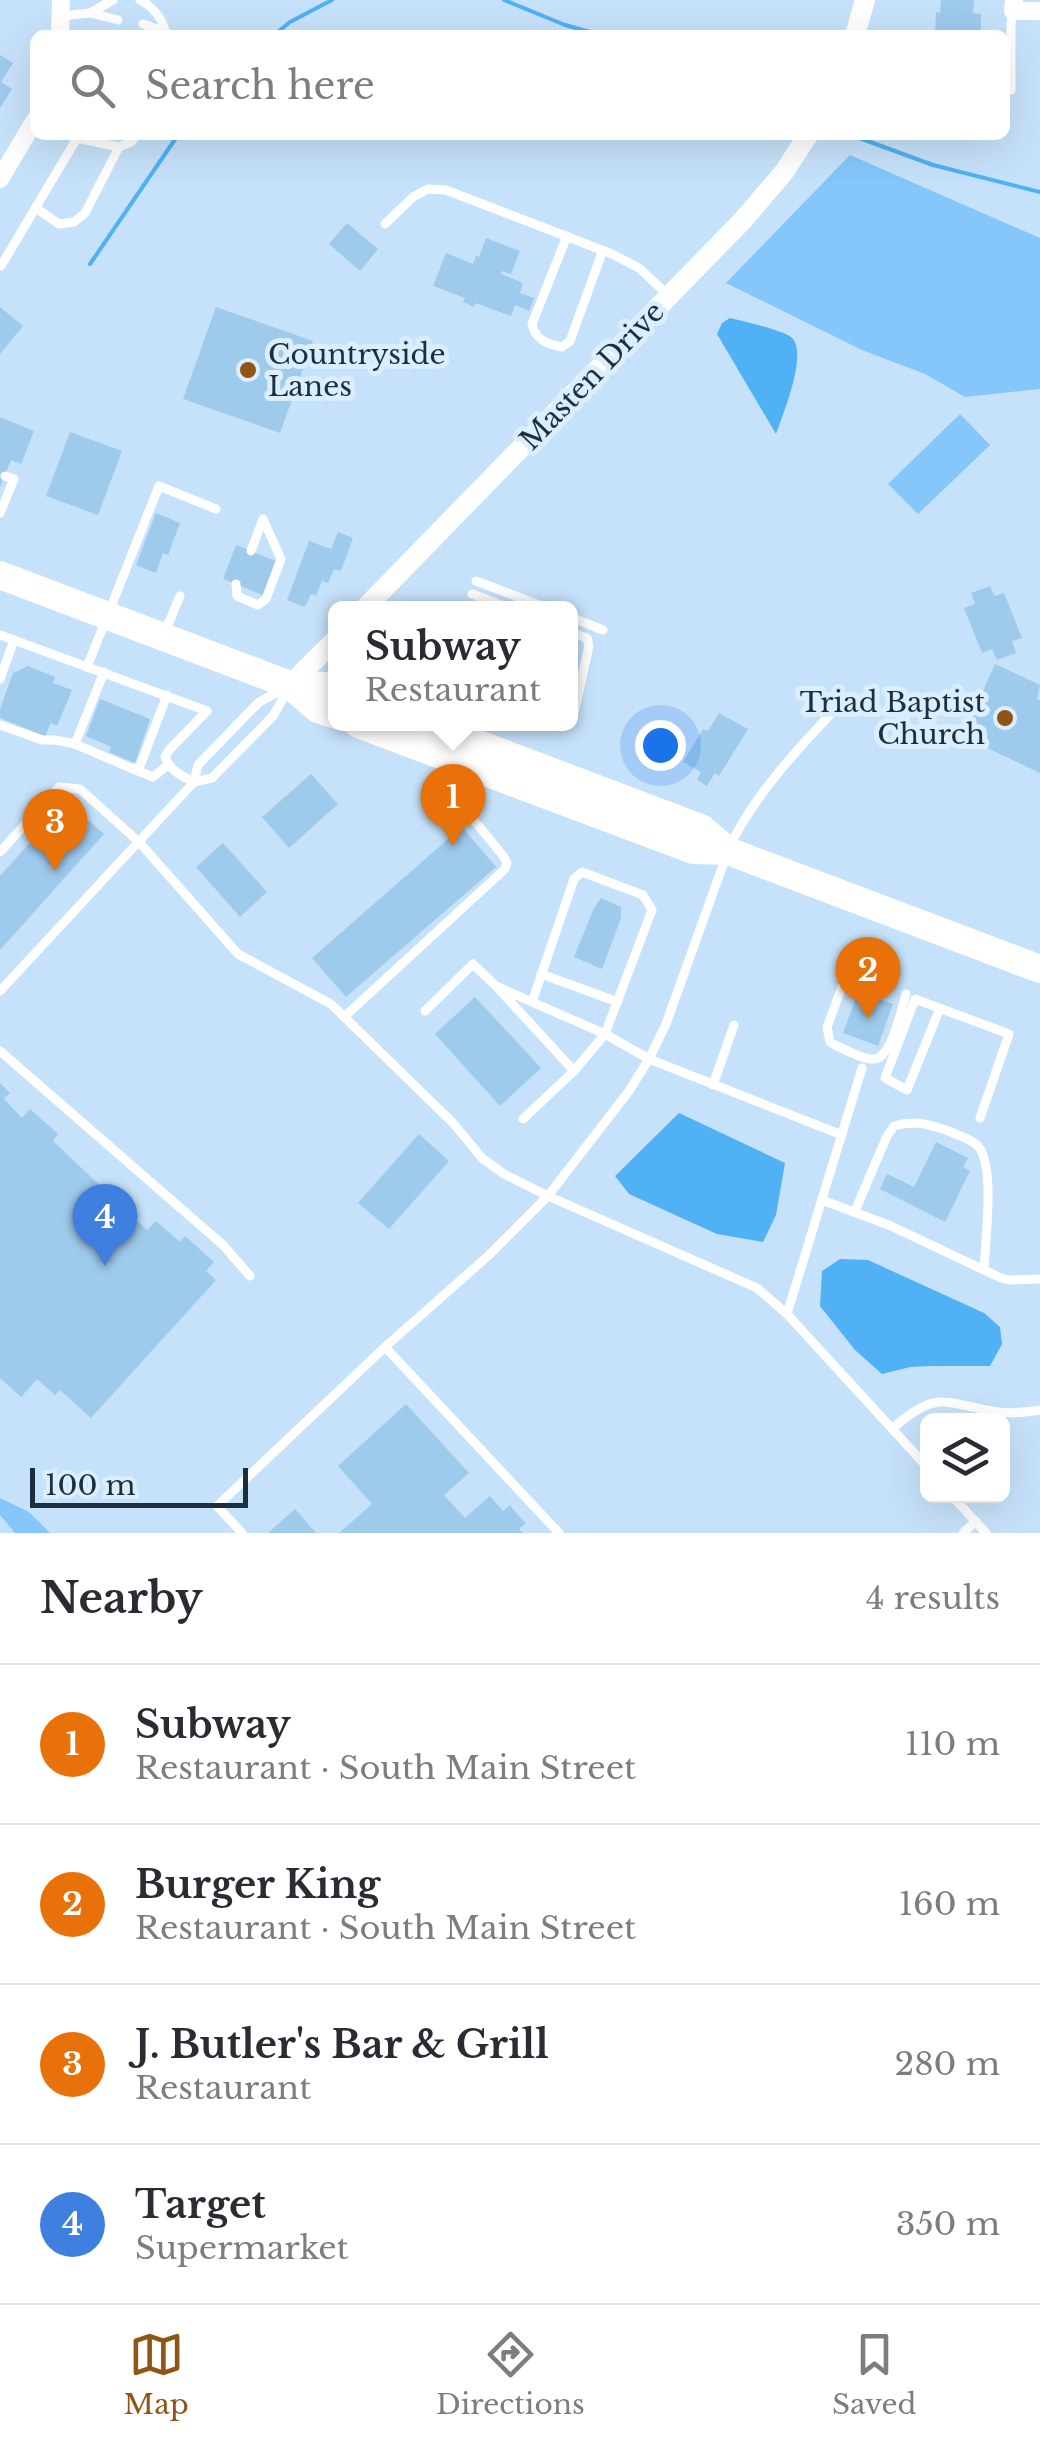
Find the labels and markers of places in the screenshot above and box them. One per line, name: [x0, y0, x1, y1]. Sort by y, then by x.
place label: Countryside Lanes: [268, 337, 445, 404]
marker: Countryside Lanes: [237, 359, 259, 381]
place label: Triad Baptist Church: [800, 685, 985, 752]
marker: Triad Baptist Church: [994, 707, 1016, 729]
pin: 1: [420, 764, 486, 846]
pin: 3: [22, 788, 88, 871]
pin: 2: [836, 936, 900, 1019]
pin: 4: [72, 1184, 138, 1266]

